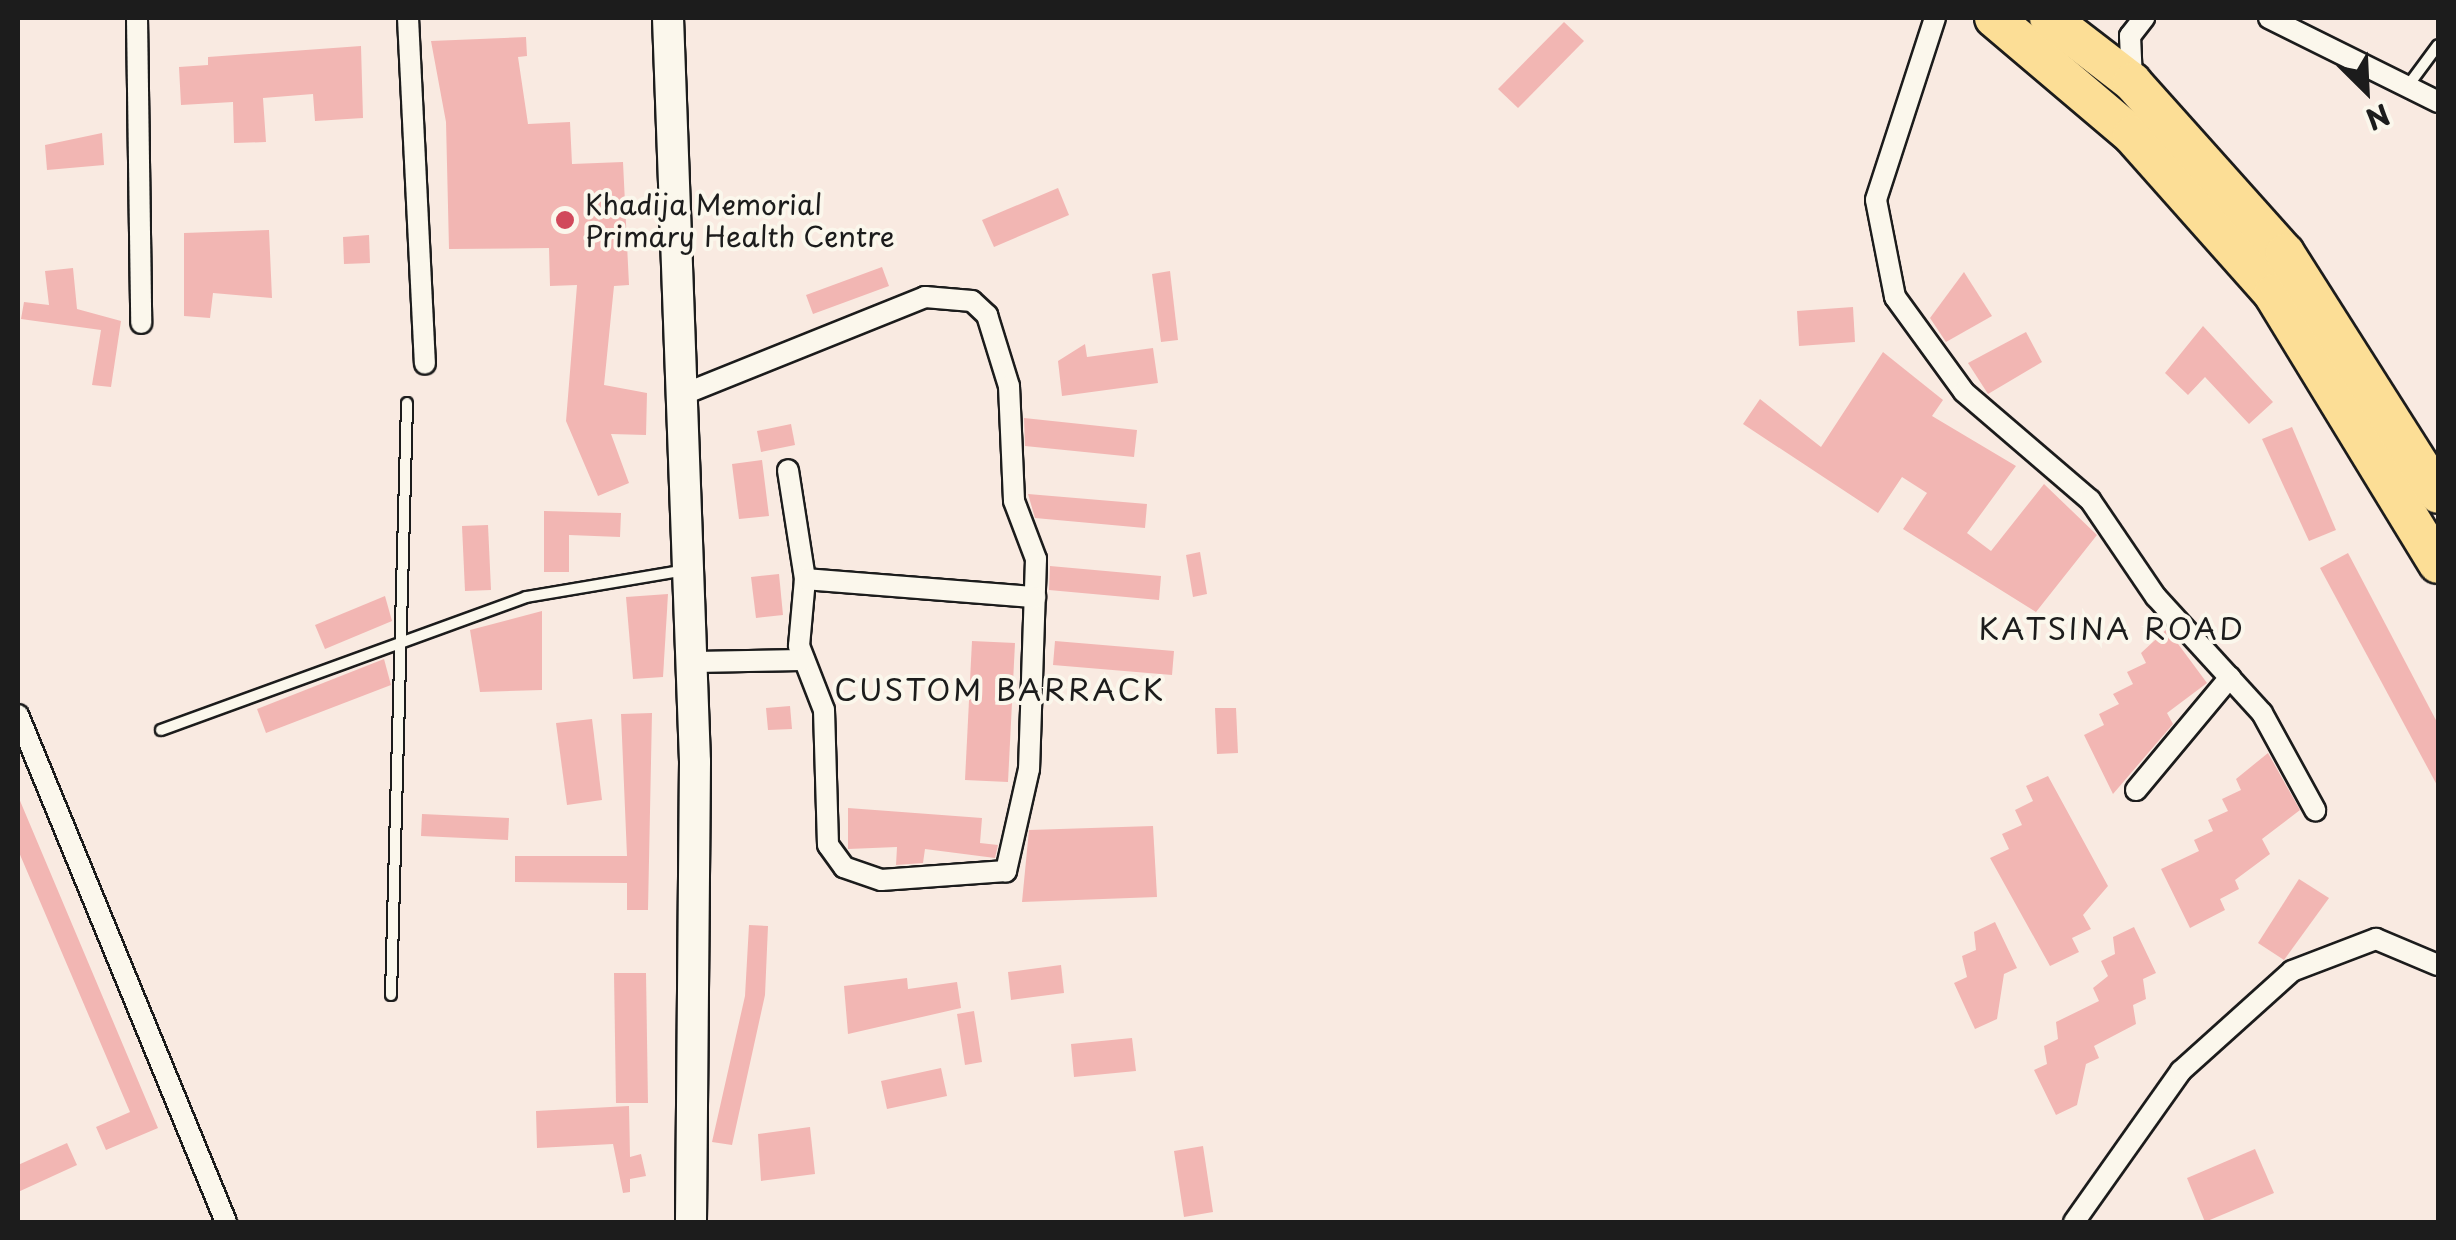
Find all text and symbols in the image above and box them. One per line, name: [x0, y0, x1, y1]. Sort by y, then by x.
north arrow: [2316, 40, 2416, 140]
text: N: [2360, 94, 2397, 142]
place label: Khadija Memorial Primary Health Centre: [585, 187, 896, 253]
marker: Khadija Memorial Primary Health Centre: [554, 209, 576, 231]
district label: KATSINA ROAD: [1980, 610, 2244, 646]
district label: CUSTOM BARRACK: [834, 671, 1166, 707]

